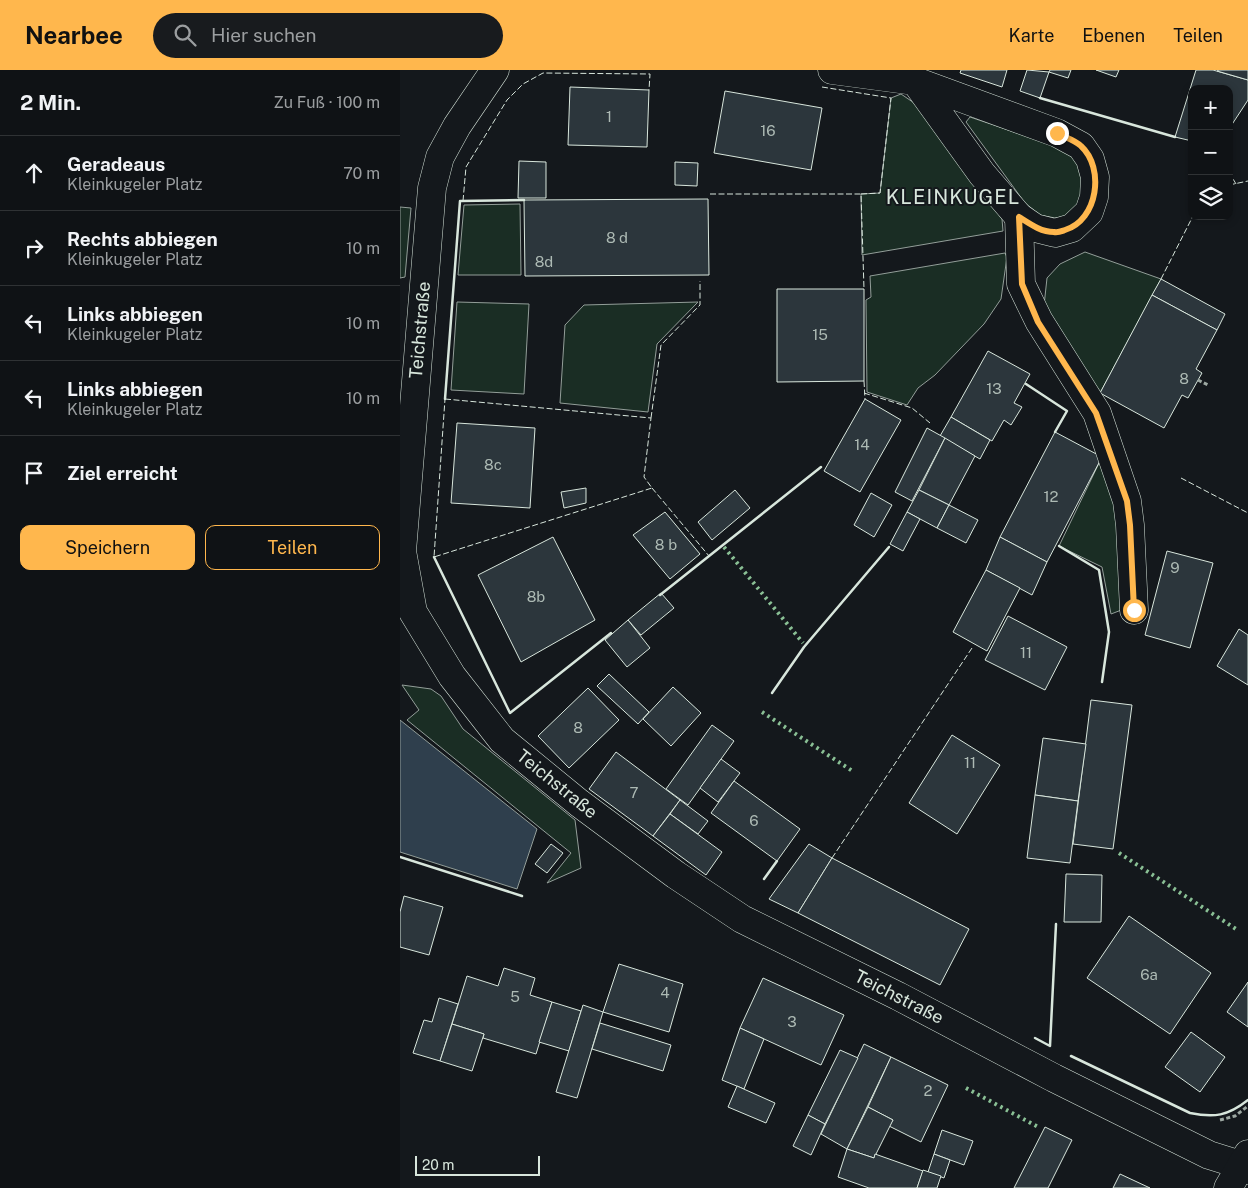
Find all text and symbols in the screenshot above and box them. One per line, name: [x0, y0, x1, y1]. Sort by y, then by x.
search box: [153, 13, 503, 58]
text: Nearbee: [25, 21, 123, 49]
icon: search: [171, 21, 199, 49]
text: Hier suchen: [211, 24, 317, 46]
text: Karte: [1009, 25, 1054, 46]
text: Ebenen: [1082, 25, 1145, 46]
text: Teilen: [1173, 25, 1223, 46]
map controls: [1188, 85, 1233, 220]
button: +: [1188, 85, 1233, 130]
text: 2 Min.: [20, 90, 81, 115]
text: Zu Fuß · 100 m: [274, 93, 380, 112]
house number: 1: [606, 108, 612, 125]
house number: 16: [760, 122, 776, 139]
route end: [1046, 122, 1069, 145]
button: −: [1188, 130, 1233, 175]
text: Geradeaus: [67, 153, 165, 175]
icon: ahead: [20, 159, 48, 187]
text: 70 m: [343, 164, 380, 183]
text: Kleinkugeler Platz: [67, 175, 203, 194]
button: layers: [1188, 175, 1233, 220]
district label: KLEINKUGEL: [886, 185, 1020, 209]
text: Rechts abbiegen: [67, 228, 218, 250]
house number: 8 d: [606, 229, 628, 246]
icon: right: [20, 234, 48, 262]
text: 10 m: [346, 239, 380, 258]
text: Kleinkugeler Platz: [67, 250, 203, 269]
house number: 8d: [535, 253, 553, 270]
street label: Teichstraße: [405, 281, 434, 379]
text: Links abbiegen: [67, 303, 203, 325]
icon: left: [20, 309, 48, 337]
text: 10 m: [346, 314, 380, 333]
text: Kleinkugeler Platz: [67, 325, 203, 344]
house number: 15: [812, 326, 828, 343]
house number: 8: [1179, 370, 1189, 387]
text: Links abbiegen: [67, 378, 203, 400]
house number: 13: [986, 380, 1002, 397]
icon: left: [20, 384, 48, 412]
text: 10 m: [346, 389, 380, 408]
text: Kleinkugeler Platz: [67, 400, 203, 419]
house number: 14: [854, 436, 870, 453]
house number: 8c: [484, 456, 502, 473]
icon: arrive: [20, 459, 48, 487]
text: Ziel erreicht: [67, 462, 178, 484]
house number: 12: [1043, 488, 1059, 505]
button: Speichern: [20, 525, 195, 570]
button: Teilen: [205, 525, 380, 570]
house number: 8 b: [655, 536, 677, 553]
house number: 9: [1170, 559, 1180, 576]
house number: 8b: [527, 588, 545, 605]
route start: [1123, 599, 1146, 622]
house number: 11: [1020, 644, 1032, 661]
house number: 8: [573, 719, 583, 736]
street label: Teichstraße: [513, 745, 602, 822]
house number: 11: [964, 754, 976, 771]
house number: 7: [629, 784, 639, 801]
house number: 6: [749, 812, 759, 829]
street label: Teichstraße: [851, 965, 947, 1028]
house number: 6a: [1140, 966, 1158, 983]
house number: 4: [660, 984, 670, 1001]
house number: 5: [510, 988, 520, 1005]
house number: 3: [787, 1013, 797, 1030]
house number: 2: [924, 1082, 933, 1099]
scale bar: [415, 1153, 540, 1176]
text: 20 m: [422, 1157, 454, 1173]

